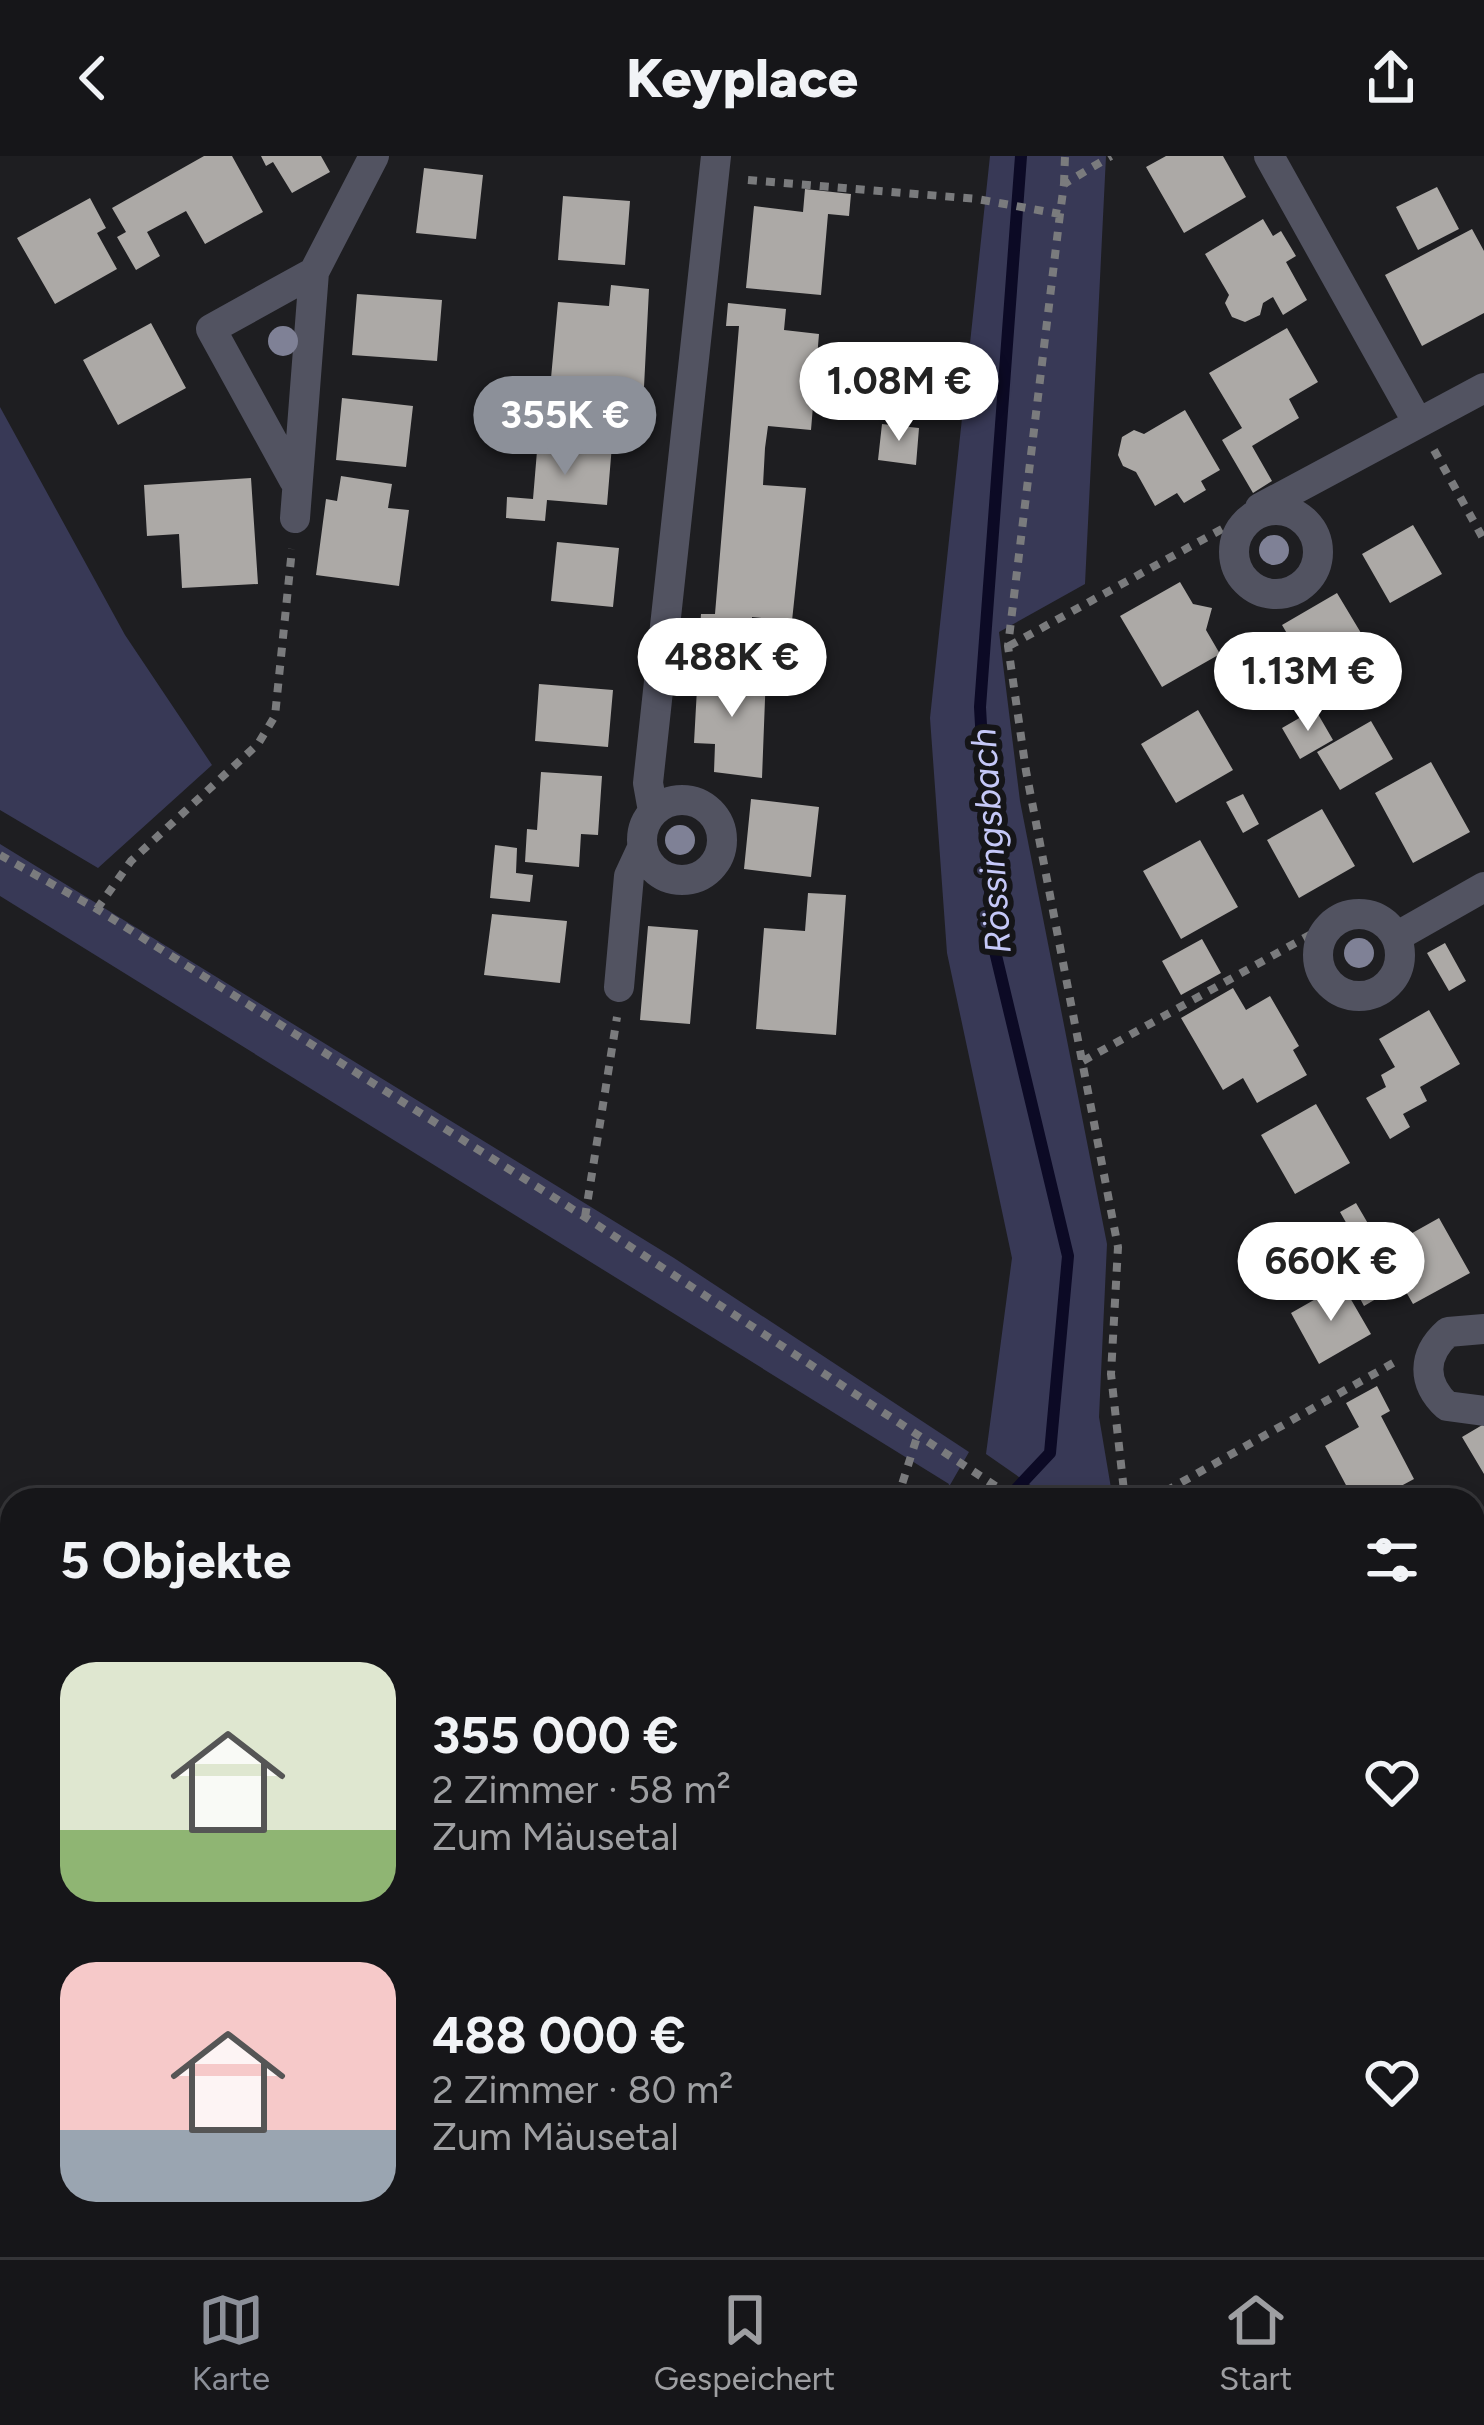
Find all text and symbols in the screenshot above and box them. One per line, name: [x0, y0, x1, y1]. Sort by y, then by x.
icon: back: [60, 45, 126, 111]
icon: share: [1358, 45, 1424, 111]
text: Keyplace: [626, 46, 858, 111]
pin: 1.08M €: [788, 342, 1010, 444]
text: 1.08M €: [826, 357, 972, 404]
pin: 355K €: [467, 376, 663, 478]
text: 355K €: [500, 391, 630, 438]
pin: 488K €: [634, 618, 830, 720]
pin: 1.13M €: [1197, 632, 1419, 734]
text: 488K €: [665, 633, 799, 680]
text: 1.13M €: [1241, 647, 1375, 694]
water label: Rössingsbach: [961, 727, 1020, 955]
pin: 660K €: [1233, 1222, 1429, 1324]
text: 660K €: [1265, 1237, 1397, 1284]
icon: filters: [1359, 1527, 1425, 1593]
text: 5 Objekte: [60, 1530, 291, 1591]
text: 355 000 €: [432, 1705, 678, 1766]
icon: home: [156, 1710, 300, 1854]
icon: heart: [1359, 1749, 1425, 1815]
text: 2 Zimmer · 58 m²: [432, 1766, 731, 1813]
text: Zum Mäusetal: [432, 1813, 679, 1860]
text: 488 000 €: [432, 2005, 686, 2066]
icon: home: [156, 2010, 300, 2154]
icon: heart: [1359, 2049, 1425, 2115]
text: 2 Zimmer · 80 m²: [432, 2066, 733, 2113]
text: Zum Mäusetal: [432, 2113, 679, 2160]
tab: Karte: [192, 2287, 270, 2398]
tab: Gespeichert: [654, 2287, 835, 2398]
tab: Start: [1219, 2287, 1292, 2398]

